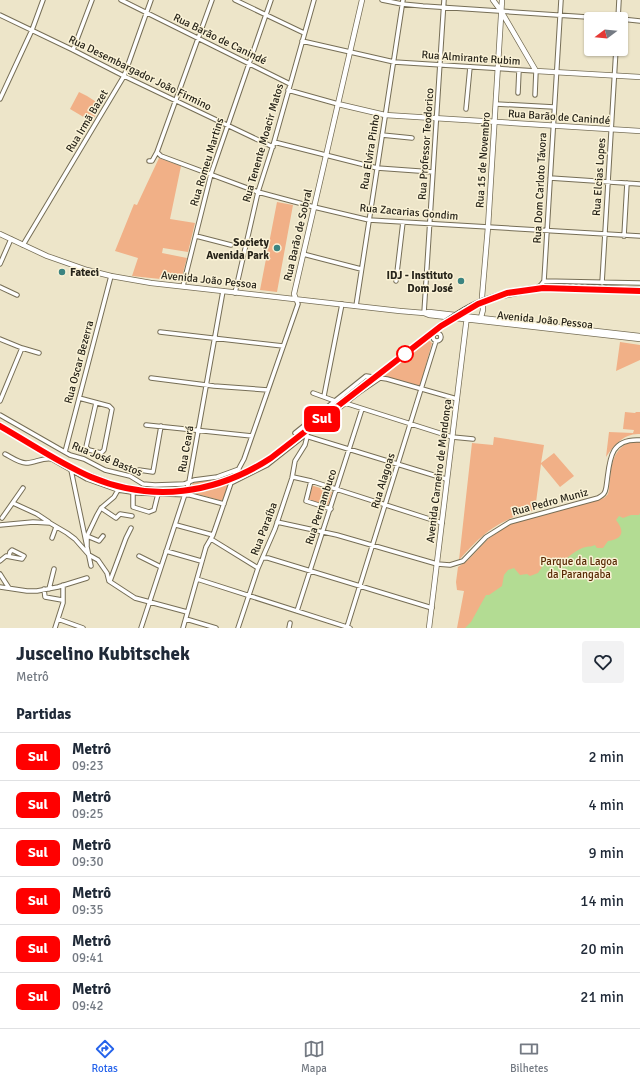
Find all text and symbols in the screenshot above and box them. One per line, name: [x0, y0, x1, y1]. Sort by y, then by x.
street label: Rua Barão de Canindé: [171, 11, 269, 67]
north arrow: [584, 12, 628, 56]
map controls: [584, 12, 628, 56]
street label: Rua Desembargador João Firmino: [66, 33, 214, 113]
street label: Rua Almirante Rubim: [421, 48, 521, 68]
street label: Rua Tenente Moacir Matos: [240, 82, 286, 204]
street label: Rua Irmã Bazet: [63, 87, 111, 155]
street label: Rua Professor Teodorico: [416, 87, 436, 200]
street label: Rua Barão de Canindé: [507, 107, 611, 127]
street label: Rua 15 de Novembro: [473, 111, 493, 208]
street label: Rua Elvira Pinho: [358, 113, 382, 191]
street label: Rua Romeu Martins: [187, 116, 227, 208]
street label: Rua Dom Carloto Távora: [531, 132, 549, 244]
street label: Rua Elcias Lopes: [590, 137, 608, 216]
street label: Rua Barão de Sobral: [281, 188, 315, 282]
street label: Rua Zacarias Gondim: [359, 201, 459, 223]
place label: Society Avenida Park: [206, 236, 270, 262]
marker: Society Avenida Park: [272, 243, 282, 253]
place label: Fateci: [70, 266, 99, 279]
marker: Fateci: [57, 267, 67, 277]
street label: Avenida João Pessoa: [160, 268, 258, 292]
place label: IDJ - Instituto Dom José: [387, 269, 454, 295]
marker: IDJ - Instituto Dom José: [456, 276, 466, 286]
street label: Avenida João Pessoa: [496, 308, 594, 332]
street label: Rua Oscar Bezerra: [62, 319, 96, 405]
unlabelled marker: [396, 345, 414, 363]
street label: Avenida Carneiro de Mendonça: [424, 398, 454, 544]
line badge: Sul: [299, 406, 345, 432]
text: Sul: [312, 410, 332, 427]
street label: Rua Ceará: [175, 424, 197, 474]
street label: Rua José Bastos: [70, 439, 144, 479]
street label: Rua Alagoas: [368, 451, 398, 510]
street label: Rua Pernambuco: [303, 467, 339, 547]
street label: Rua Pedro Muniz: [510, 486, 590, 518]
street label: Rua Paraíba: [248, 500, 280, 557]
park label: Parque da Lagoa da Parangaba: [540, 555, 618, 581]
button: heart: [582, 641, 624, 683]
text: Juscelino Kubitschek: [16, 642, 190, 666]
text: Metrô: [16, 669, 49, 685]
text: Partidas: [16, 705, 71, 723]
text: Metrô: [72, 740, 111, 758]
text: Sul: [28, 748, 48, 765]
text: 2 min: [588, 748, 624, 766]
text: 09:23: [72, 758, 104, 774]
text: Metrô: [72, 788, 111, 806]
text: Sul: [28, 796, 48, 813]
text: 4 min: [588, 796, 624, 814]
text: 09:25: [72, 806, 104, 822]
text: Metrô: [72, 836, 111, 854]
text: Sul: [28, 844, 48, 861]
text: 9 min: [588, 844, 624, 862]
text: 09:30: [72, 854, 104, 870]
text: Metrô: [72, 884, 111, 902]
text: Sul: [28, 892, 48, 909]
text: 14 min: [580, 892, 624, 910]
text: 09:35: [72, 902, 104, 918]
text: Metrô: [72, 932, 111, 950]
text: Sul: [28, 940, 48, 957]
text: 20 min: [580, 940, 624, 958]
text: 09:41: [72, 950, 104, 966]
text: Metrô: [72, 980, 111, 998]
text: Sul: [28, 988, 48, 1005]
text: 21 min: [580, 988, 624, 1006]
text: 09:42: [72, 998, 104, 1014]
tab: Rotas: [92, 1038, 118, 1075]
tab: Mapa: [301, 1038, 327, 1075]
tab: Bilhetes: [510, 1038, 548, 1075]

